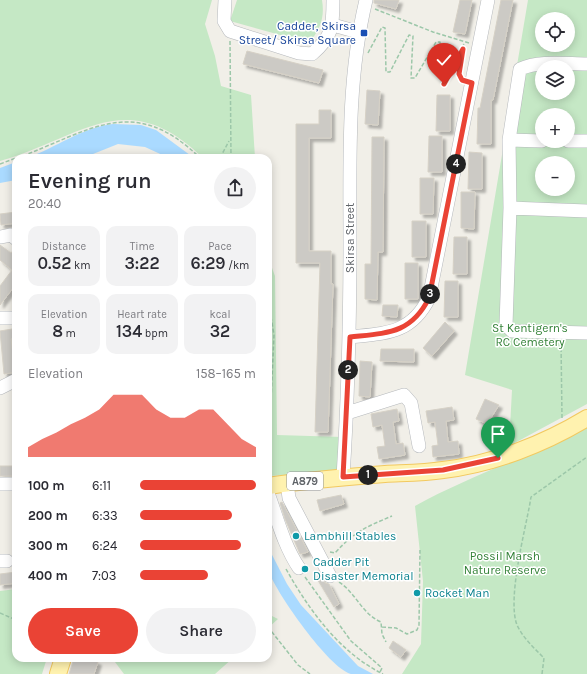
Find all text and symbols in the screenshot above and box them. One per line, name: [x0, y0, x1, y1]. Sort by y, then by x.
map controls: [535, 12, 575, 196]
button: locate: [535, 12, 575, 52]
place label: Cadder, Skirsa Street/ Skirsa Square: [239, 19, 356, 47]
marker: Cadder, Skirsa Street/ Skirsa Square: [359, 28, 369, 38]
pin: [427, 43, 461, 84]
icon: check: [433, 49, 455, 71]
button: layers: [535, 60, 575, 100]
button: +: [535, 108, 575, 148]
pin: 4: [446, 154, 466, 174]
button: −: [535, 156, 575, 196]
text: 4: [453, 157, 459, 170]
button: share: [214, 167, 256, 209]
text: Evening run: [28, 168, 152, 194]
text: 20:40: [28, 196, 61, 211]
street label: Skirsa Street: [343, 202, 357, 273]
text: Distance: [42, 240, 86, 253]
text: Time: [130, 240, 154, 253]
text: Pace: [208, 240, 232, 253]
text: 0.52: [37, 253, 71, 273]
text: 3:22: [124, 253, 160, 273]
text: 6:29: [191, 253, 226, 273]
text: km: [71, 259, 91, 272]
text: /km: [226, 259, 249, 272]
pin: 3: [420, 284, 440, 304]
text: 3: [427, 287, 433, 300]
text: Elevation: [41, 308, 87, 321]
text: Heart rate: [117, 308, 167, 321]
text: kcal: [209, 308, 231, 321]
text: 8: [52, 321, 63, 341]
text: 134: [116, 321, 142, 341]
text: 32: [210, 321, 230, 341]
park label: St Kentigern's RC Cemetery: [492, 321, 568, 349]
text: m: [63, 327, 76, 340]
text: bpm: [142, 327, 168, 340]
pin: 2: [338, 360, 358, 380]
text: 2: [345, 363, 351, 376]
text: Elevation: [28, 366, 83, 381]
text: 158–165 m: [196, 366, 256, 381]
pin: [481, 417, 515, 458]
icon: arrive: [487, 423, 509, 445]
pin: 1: [358, 465, 378, 485]
text: 1: [366, 468, 370, 481]
road number: A879: [287, 472, 323, 490]
text: 100 m: [28, 478, 65, 493]
text: 6:11: [92, 478, 111, 493]
text: 200 m: [28, 508, 68, 523]
text: 6:33: [92, 508, 118, 523]
place label: Lambhill Stables: [304, 529, 396, 543]
marker: Lambhill Stables: [291, 531, 301, 541]
text: 300 m: [28, 538, 68, 553]
text: 6:24: [92, 538, 117, 553]
park label: Possil Marsh Nature Reserve: [464, 549, 546, 577]
place label: Cadder Pit Disaster Memorial: [313, 555, 414, 583]
marker: Cadder Pit Disaster Memorial: [300, 564, 310, 574]
text: 400 m: [28, 568, 68, 583]
text: 7:03: [92, 568, 117, 583]
place label: Rocket Man: [425, 586, 489, 600]
marker: Rocket Man: [412, 588, 422, 598]
button: Save: [28, 608, 138, 654]
button: Share: [146, 608, 256, 654]

